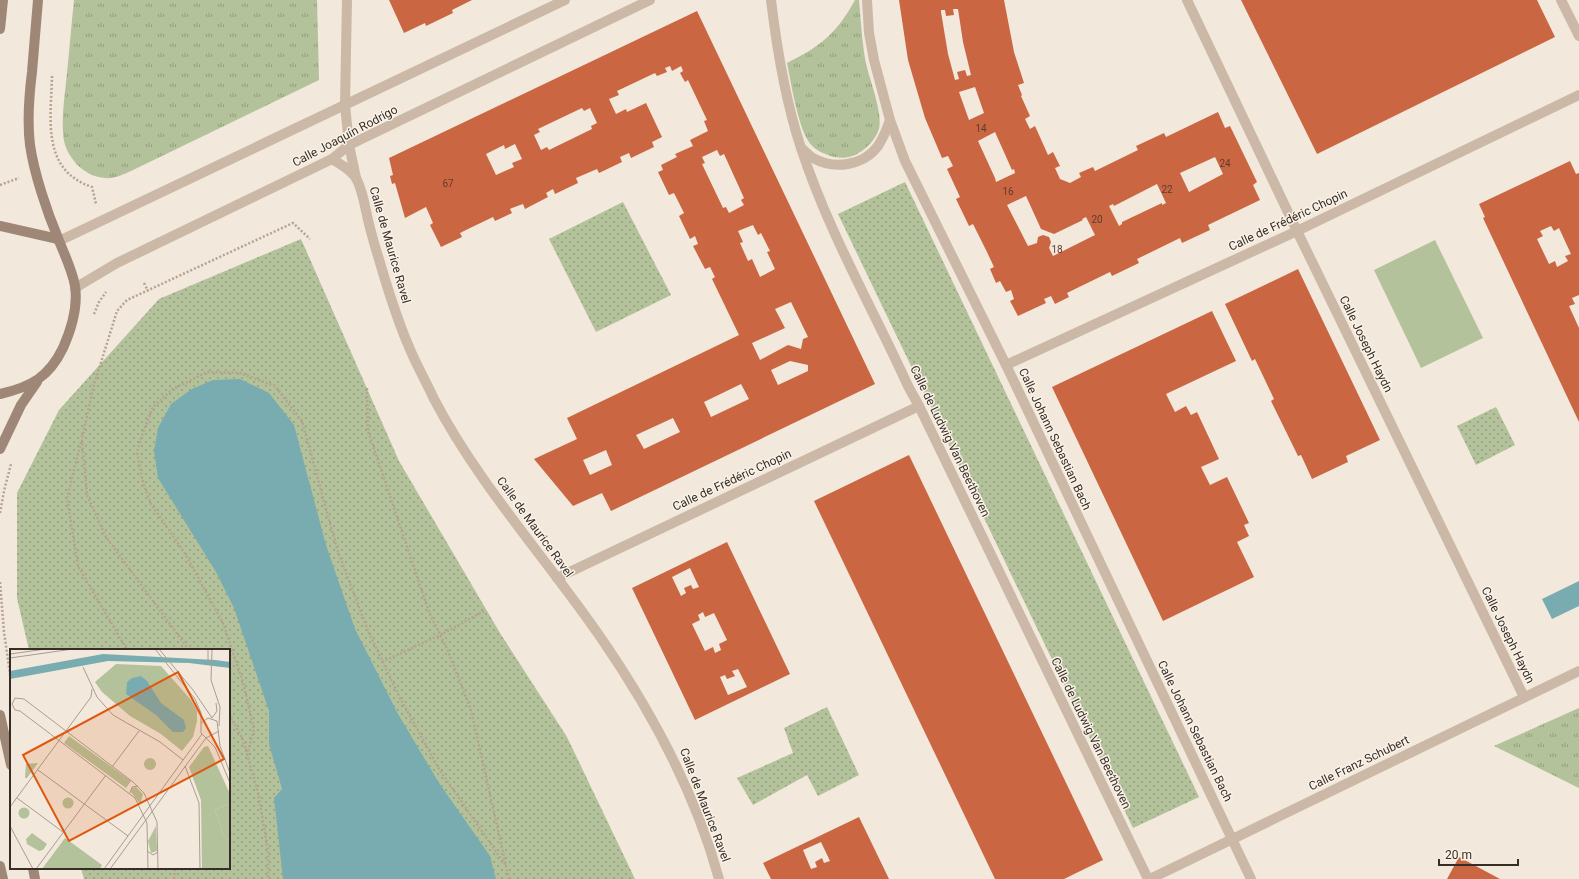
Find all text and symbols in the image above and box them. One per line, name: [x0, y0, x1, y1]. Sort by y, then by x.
street label: Calle Joaquín Rodrigo: [290, 102, 400, 170]
house number: 14: [975, 123, 987, 134]
house number: 24: [1219, 158, 1231, 169]
house number: 67: [442, 178, 454, 189]
house number: 22: [1161, 184, 1173, 195]
street label: Calle de Maurice Ravel: [367, 185, 413, 305]
house number: 16: [1002, 186, 1014, 197]
street label: Calle de Frédéric Chopin: [1226, 186, 1350, 254]
house number: 20: [1091, 214, 1103, 225]
house number: 18: [1051, 244, 1063, 255]
street label: Calle Joseph Haydn: [1337, 293, 1395, 395]
street label: Calle de Ludwig Van Beethoven: [907, 363, 993, 519]
street label: Calle Johann Sebastian Bach: [1016, 366, 1094, 512]
street label: Calle de Frédéric Chopin: [670, 446, 794, 514]
street label: Calle de Maurice Ravel: [494, 474, 576, 580]
street label: Calle Joseph Haydn: [1479, 584, 1537, 686]
inset map: [10, 649, 230, 869]
street label: Calle de Ludwig Van Beethoven: [1048, 655, 1134, 811]
street label: Calle Johann Sebastian Bach: [1155, 658, 1235, 804]
street label: Calle Franz Schubert: [1307, 733, 1412, 793]
street label: Calle de Maurice Ravel: [677, 746, 733, 864]
scale bar: [1439, 841, 1518, 867]
text: 20 m: [1445, 848, 1472, 862]

